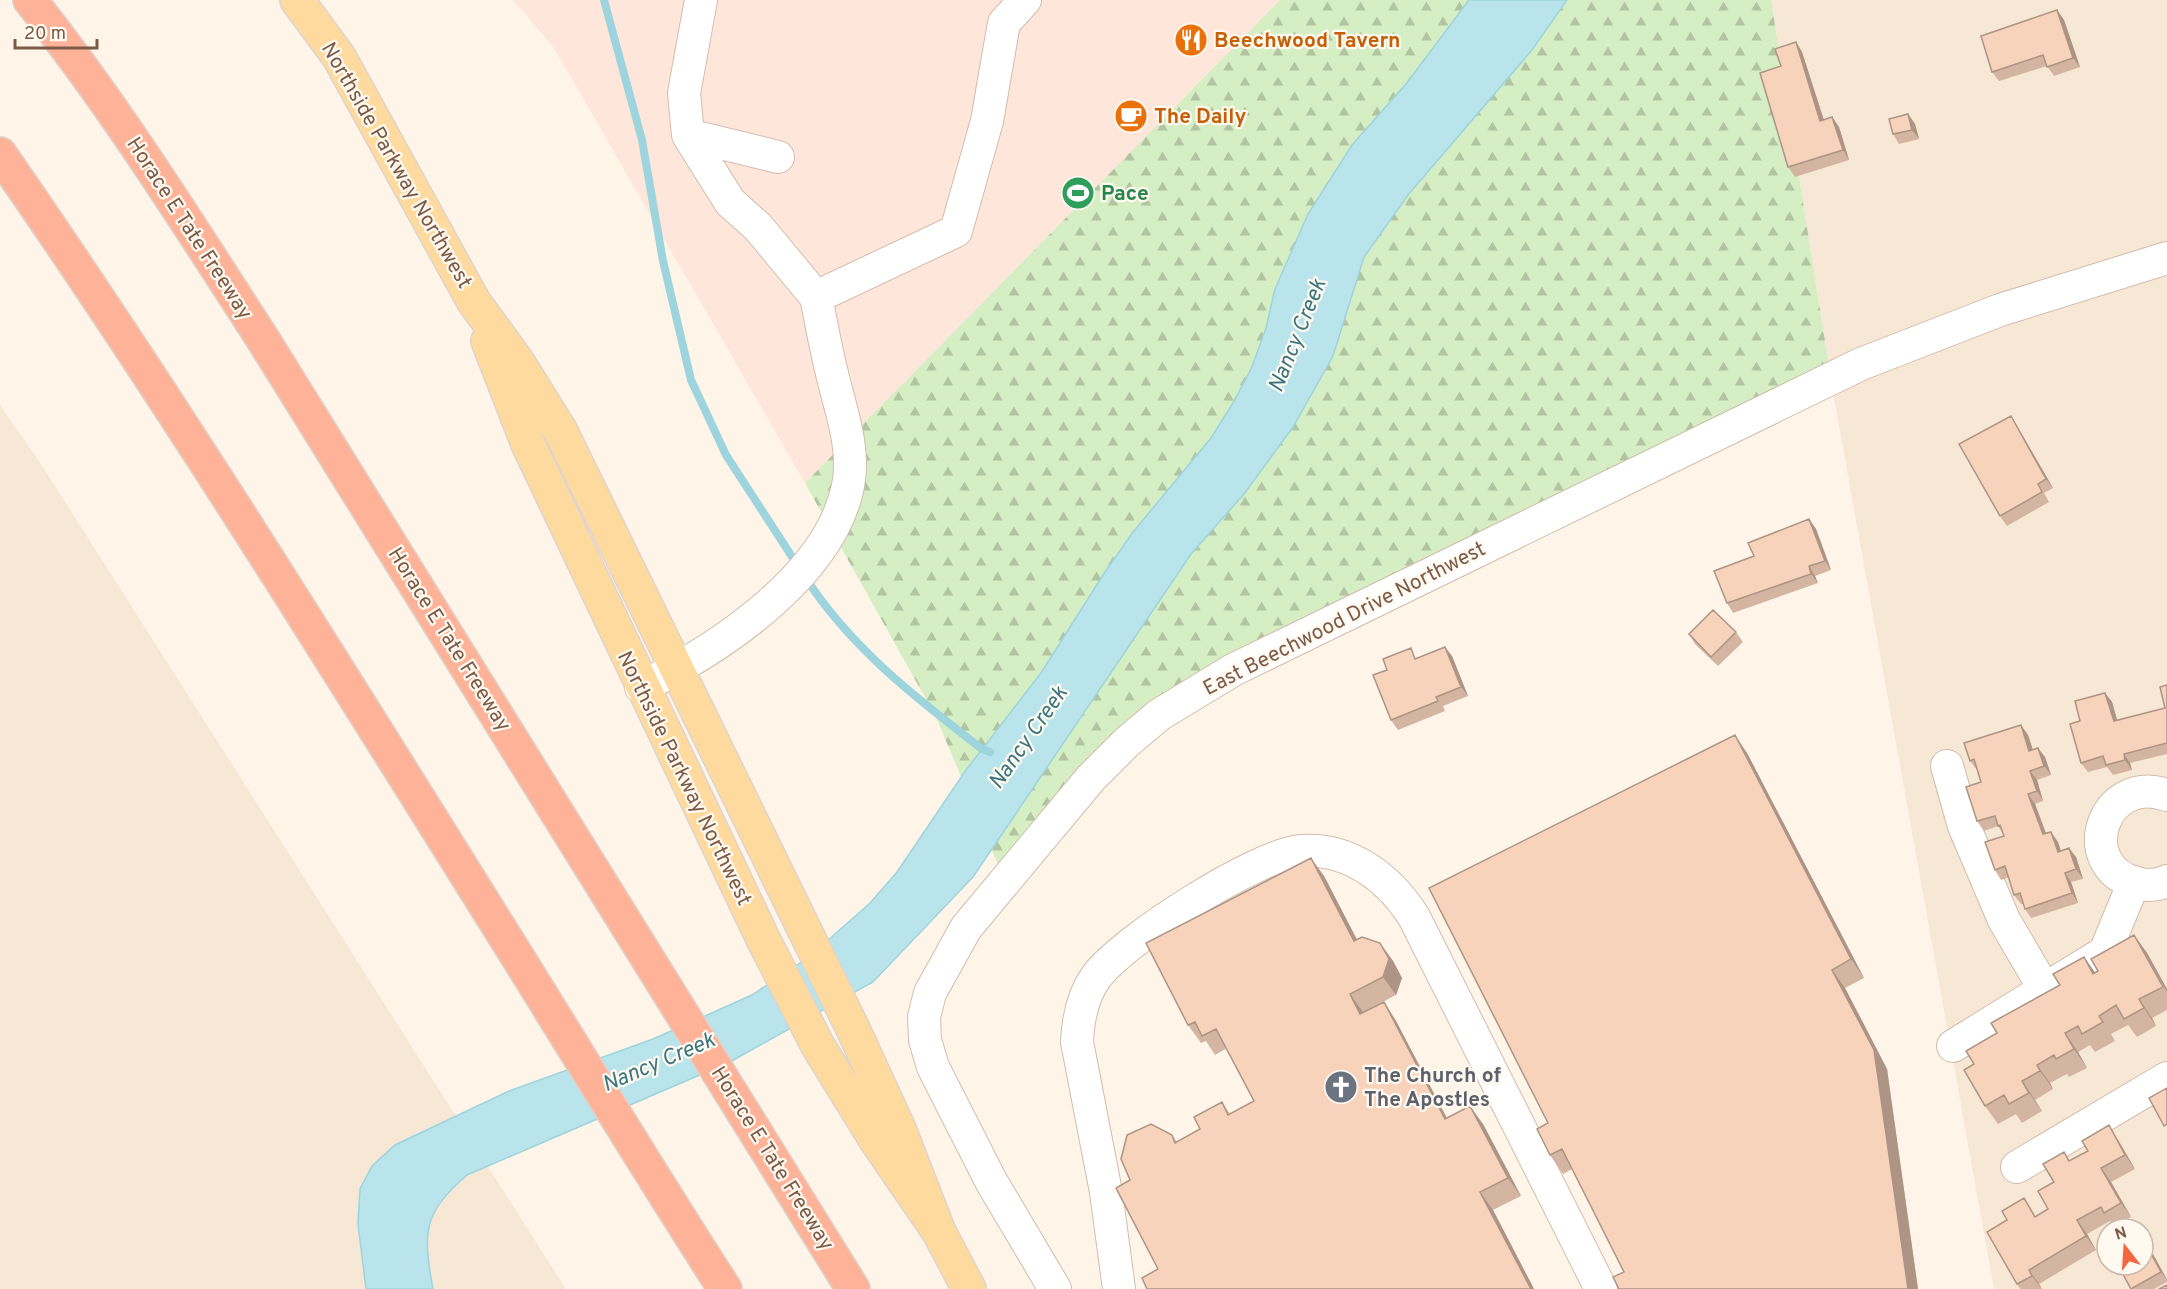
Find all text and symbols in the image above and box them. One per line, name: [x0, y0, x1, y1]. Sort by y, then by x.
scale bar: [15, 12, 98, 50]
restaurant icon: Beechwood Tavern: [1173, 22, 1209, 58]
text: 20 m: [24, 23, 66, 46]
place label: Beechwood Tavern: [1214, 28, 1400, 55]
street label: Northside Parkway Northwest: [314, 38, 477, 294]
cafe icon: The Daily: [1113, 98, 1149, 134]
place label: The Daily: [1154, 104, 1246, 131]
street label: Horace E Tate Freeway: [120, 132, 258, 325]
sports icon: Pace: [1060, 175, 1096, 211]
place label: Pace: [1101, 181, 1149, 208]
water label: Nancy Creek: [1263, 275, 1334, 396]
street label: East Beechwood Drive Northwest: [1199, 536, 1490, 703]
street label: Horace E Tate Freeway: [381, 543, 516, 737]
street label: Northside Parkway Northwest: [610, 647, 757, 910]
water label: Nancy Creek: [984, 681, 1075, 795]
water label: Nancy Creek: [599, 1027, 720, 1099]
street label: Horace E Tate Freeway: [704, 1062, 839, 1256]
place label: The Church of The Apostles: [1364, 1063, 1501, 1114]
church icon: The Church of The Apostles: [1323, 1069, 1359, 1105]
north arrow: [2095, 1217, 2155, 1277]
text: N: [2113, 1223, 2130, 1246]

